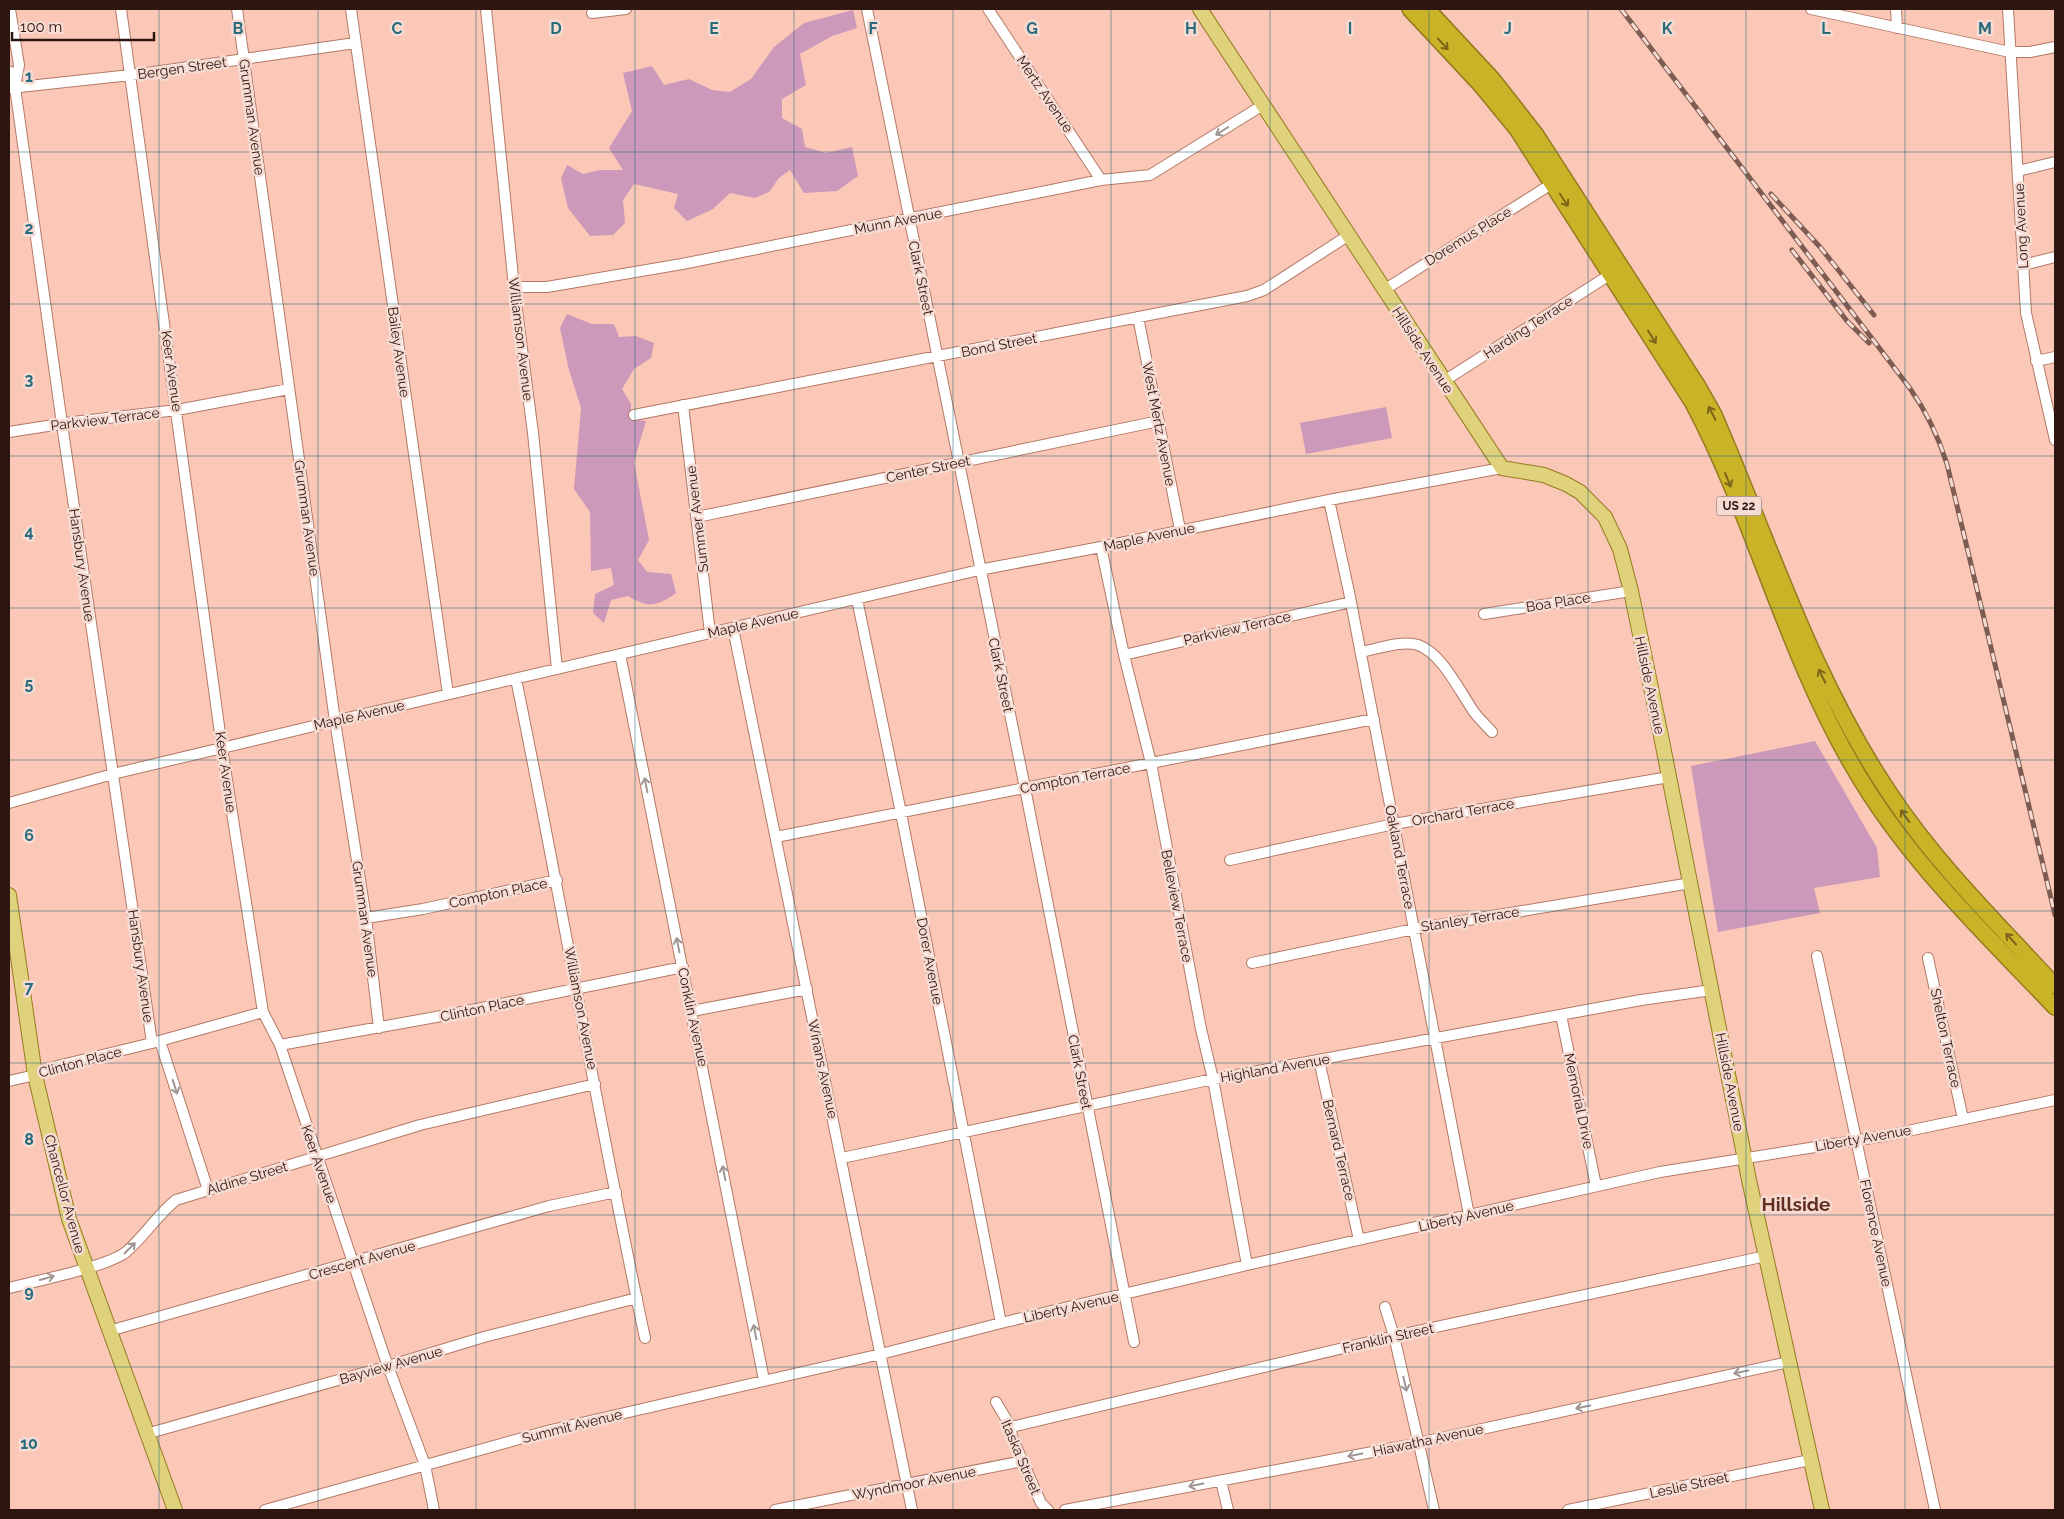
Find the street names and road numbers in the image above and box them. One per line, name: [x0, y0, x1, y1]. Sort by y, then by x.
street label: Mertz Avenue: [1013, 53, 1077, 135]
street label: Bergen Street: [136, 54, 228, 82]
street label: Grumman Avenue: [236, 58, 268, 176]
street label: Long Avenue: [2011, 183, 2031, 269]
street label: Doremus Place: [1422, 203, 1514, 269]
street label: Munn Avenue: [853, 205, 943, 237]
street label: Clark Street: [905, 239, 937, 317]
street label: Williamson Avenue: [505, 276, 537, 402]
street label: Harding Terrace: [1481, 292, 1575, 362]
street label: Hillside Avenue: [1389, 304, 1457, 396]
street label: Bailey Avenue: [385, 306, 413, 398]
street label: Keer Avenue: [158, 329, 186, 413]
street label: Bond Street: [960, 330, 1039, 360]
street label: West Mertz Avenue: [1139, 361, 1179, 487]
street label: Parkview Terrace: [50, 404, 160, 434]
street label: Center Street: [884, 452, 972, 486]
street label: Grumman Avenue: [291, 459, 323, 577]
street label: Summer Avenue: [683, 465, 711, 573]
road number: US 22: [1716, 496, 1762, 516]
street label: Hansbury Avenue: [66, 507, 98, 623]
street label: Maple Avenue: [1102, 520, 1196, 554]
street label: Boa Place: [1525, 589, 1591, 615]
street label: Maple Avenue: [706, 605, 800, 641]
street label: Parkview Terrace: [1182, 608, 1292, 648]
street label: Hillside Avenue: [1632, 634, 1668, 736]
street label: Clark Street: [985, 636, 1017, 714]
street label: Maple Avenue: [312, 697, 406, 733]
street label: Keer Avenue: [212, 730, 240, 814]
street label: Compton Terrace: [1018, 759, 1132, 797]
street label: Orchard Terrace: [1411, 795, 1515, 829]
street label: Oakland Terrace: [1382, 804, 1418, 910]
street label: Belleview Terrace: [1158, 848, 1196, 964]
street label: Grumman Avenue: [349, 860, 381, 978]
street label: Compton Place: [447, 875, 549, 911]
street label: Stanley Terrace: [1420, 903, 1520, 935]
street label: Hansbury Avenue: [125, 908, 157, 1024]
street label: Dorer Avenue: [914, 916, 946, 1006]
street label: Williamson Avenue: [561, 945, 601, 1071]
street label: Conklin Avenue: [675, 966, 711, 1068]
street label: Shelton Terrace: [1928, 987, 1964, 1089]
street label: Clinton Place: [439, 991, 525, 1025]
street label: Winans Avenue: [805, 1018, 841, 1120]
street label: Hillside Avenue: [1713, 1031, 1747, 1133]
street label: Clark Street: [1065, 1033, 1095, 1111]
street label: Clinton Place: [37, 1043, 123, 1081]
street label: Highland Avenue: [1219, 1051, 1331, 1085]
street label: Memorial Drive: [1561, 1052, 1597, 1150]
street label: Bernard Terrace: [1320, 1098, 1358, 1202]
street label: Liberty Avenue: [1814, 1122, 1912, 1154]
street label: Keer Avenue: [298, 1123, 340, 1205]
street label: Chancellor Avenue: [41, 1133, 89, 1255]
street label: Aldine Street: [205, 1158, 290, 1198]
street label: Florence Avenue: [1857, 1178, 1895, 1288]
street label: Liberty Avenue: [1417, 1197, 1515, 1235]
street label: Crescent Avenue: [307, 1237, 417, 1283]
street label: Liberty Avenue: [1022, 1288, 1120, 1326]
street label: Franklin Street: [1341, 1320, 1436, 1356]
street label: Bayview Avenue: [338, 1343, 444, 1387]
street label: Summit Avenue: [520, 1406, 624, 1446]
street label: Itaska Street: [998, 1417, 1044, 1497]
street label: Hiawatha Avenue: [1371, 1420, 1485, 1460]
street label: Wyndmoor Avenue: [851, 1463, 977, 1503]
street label: Leslie Street: [1648, 1469, 1730, 1501]

